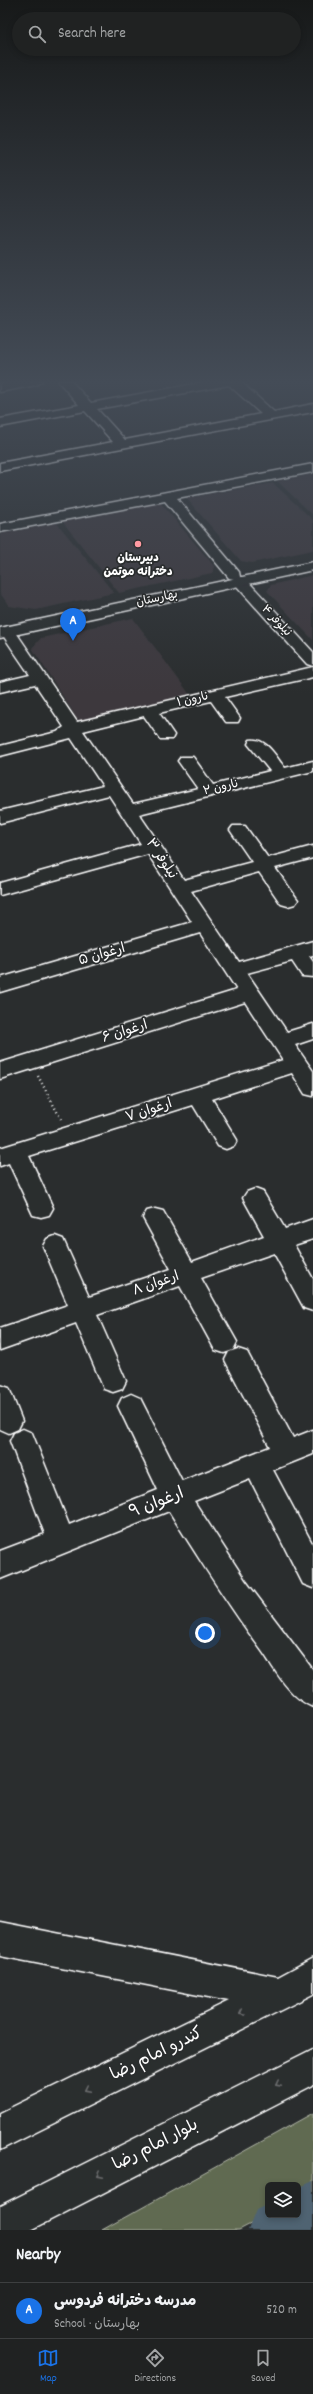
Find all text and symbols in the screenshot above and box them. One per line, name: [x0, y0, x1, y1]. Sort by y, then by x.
search box: [12, 12, 301, 56]
icon: search: [26, 23, 48, 45]
text: Search here: [58, 23, 126, 45]
marker: دبیرستان دخترانه موتمن: [133, 539, 143, 549]
place label: دبیرستان دخترانه موتمن: [103, 550, 173, 581]
street label: بهارستان: [135, 586, 179, 612]
street label: نیلوفر ۴: [257, 601, 295, 641]
pin: A: [60, 608, 86, 641]
street label: نارون ۱: [175, 688, 211, 712]
street label: نارون ۲: [201, 776, 241, 800]
street label: نیلوفر ۳: [140, 835, 182, 883]
street label: ارغوان ۵: [76, 939, 128, 971]
street label: ارغوان ۶: [100, 1016, 150, 1048]
street label: ارغوان ۷: [123, 1094, 175, 1128]
street label: ارغوان ۸: [130, 1267, 182, 1301]
street label: ارغوان ۹: [126, 1483, 188, 1525]
your location: [195, 1623, 215, 1643]
one-way arrow: [238, 2008, 246, 2016]
street label: کندرو امام رضا: [107, 2022, 207, 2088]
one-way arrow: [275, 2079, 283, 2087]
one-way arrow: [84, 2084, 92, 2092]
street label: بلوار امام رضا: [109, 2114, 203, 2178]
one-way arrow: [97, 2170, 104, 2178]
map controls: [265, 2182, 301, 2218]
button: layers: [265, 2182, 301, 2218]
text: Nearby: [16, 2244, 60, 2268]
text: مدرسه دخترانه فردوسی: [54, 2291, 196, 2313]
text: A: [25, 2301, 33, 2320]
text: 520 m: [266, 2301, 297, 2320]
text: School · بهارستان: [54, 2315, 140, 2334]
tab: Map: [37, 2347, 59, 2387]
tab: Directions: [134, 2347, 176, 2387]
tab: Saved: [251, 2347, 276, 2387]

